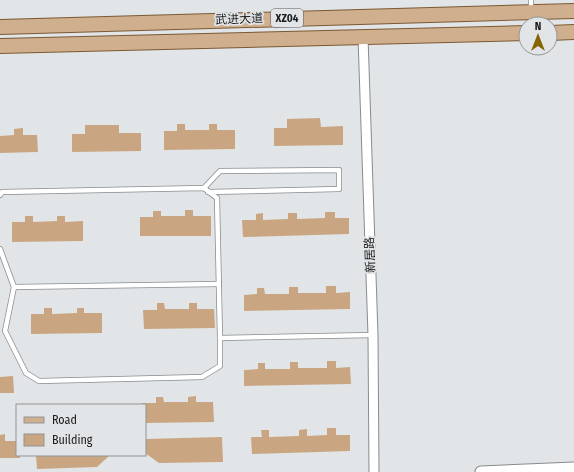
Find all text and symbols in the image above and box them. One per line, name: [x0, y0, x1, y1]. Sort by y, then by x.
road number: XZ04: [271, 9, 303, 27]
street label: 武进大道: [215, 11, 263, 27]
north arrow: [518, 16, 558, 56]
text: N: [535, 20, 541, 33]
street label: 新居路: [362, 237, 378, 273]
legend: [16, 404, 146, 456]
text: Road: [52, 413, 77, 427]
text: Building: [52, 433, 93, 447]

